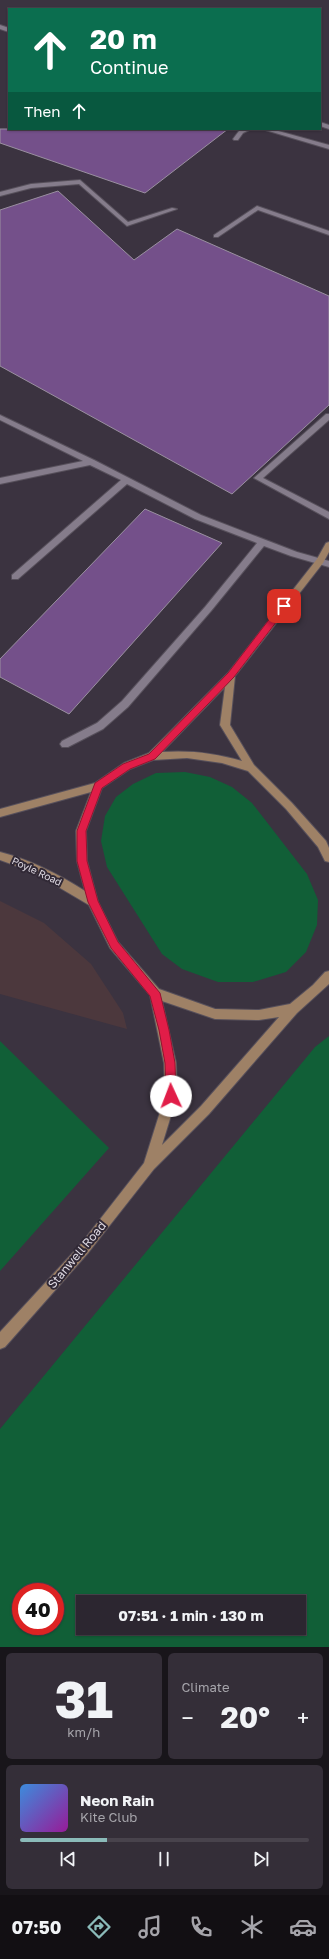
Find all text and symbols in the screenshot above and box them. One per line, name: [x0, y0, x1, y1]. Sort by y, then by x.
text: 20 m: [90, 22, 157, 55]
icon: ahead: [24, 24, 76, 76]
text: Continue: [90, 56, 168, 78]
icon: ahead: [68, 100, 90, 122]
text: Then: [24, 102, 60, 120]
pin: [267, 589, 301, 623]
icon: arrive: [273, 595, 295, 617]
street label: Poyle Road: [10, 854, 64, 888]
position arrow: [150, 1075, 192, 1117]
street label: Stanwell Road: [44, 1218, 109, 1291]
speed limit sign: 40: [12, 1583, 64, 1635]
text: 07:51 · 1 min · 130 m: [118, 1606, 264, 1624]
text: 31: [54, 1667, 113, 1729]
text: Climate: [182, 1679, 229, 1695]
text: 20°: [221, 1699, 270, 1735]
text: −: [182, 1704, 194, 1731]
text: +: [297, 1704, 309, 1731]
text: km/h: [67, 1724, 100, 1740]
text: Neon Rain: [80, 1791, 154, 1809]
text: Kite Club: [80, 1809, 137, 1825]
icon: previous: [57, 1848, 79, 1870]
icon: pause: [153, 1848, 175, 1870]
icon: next: [250, 1848, 272, 1870]
icon: directions: [85, 1913, 113, 1941]
icon: music: [136, 1913, 164, 1941]
icon: phone: [187, 1913, 215, 1941]
icon: climate: [238, 1913, 266, 1941]
icon: car: [289, 1913, 317, 1941]
text: 07:50: [12, 1916, 62, 1938]

